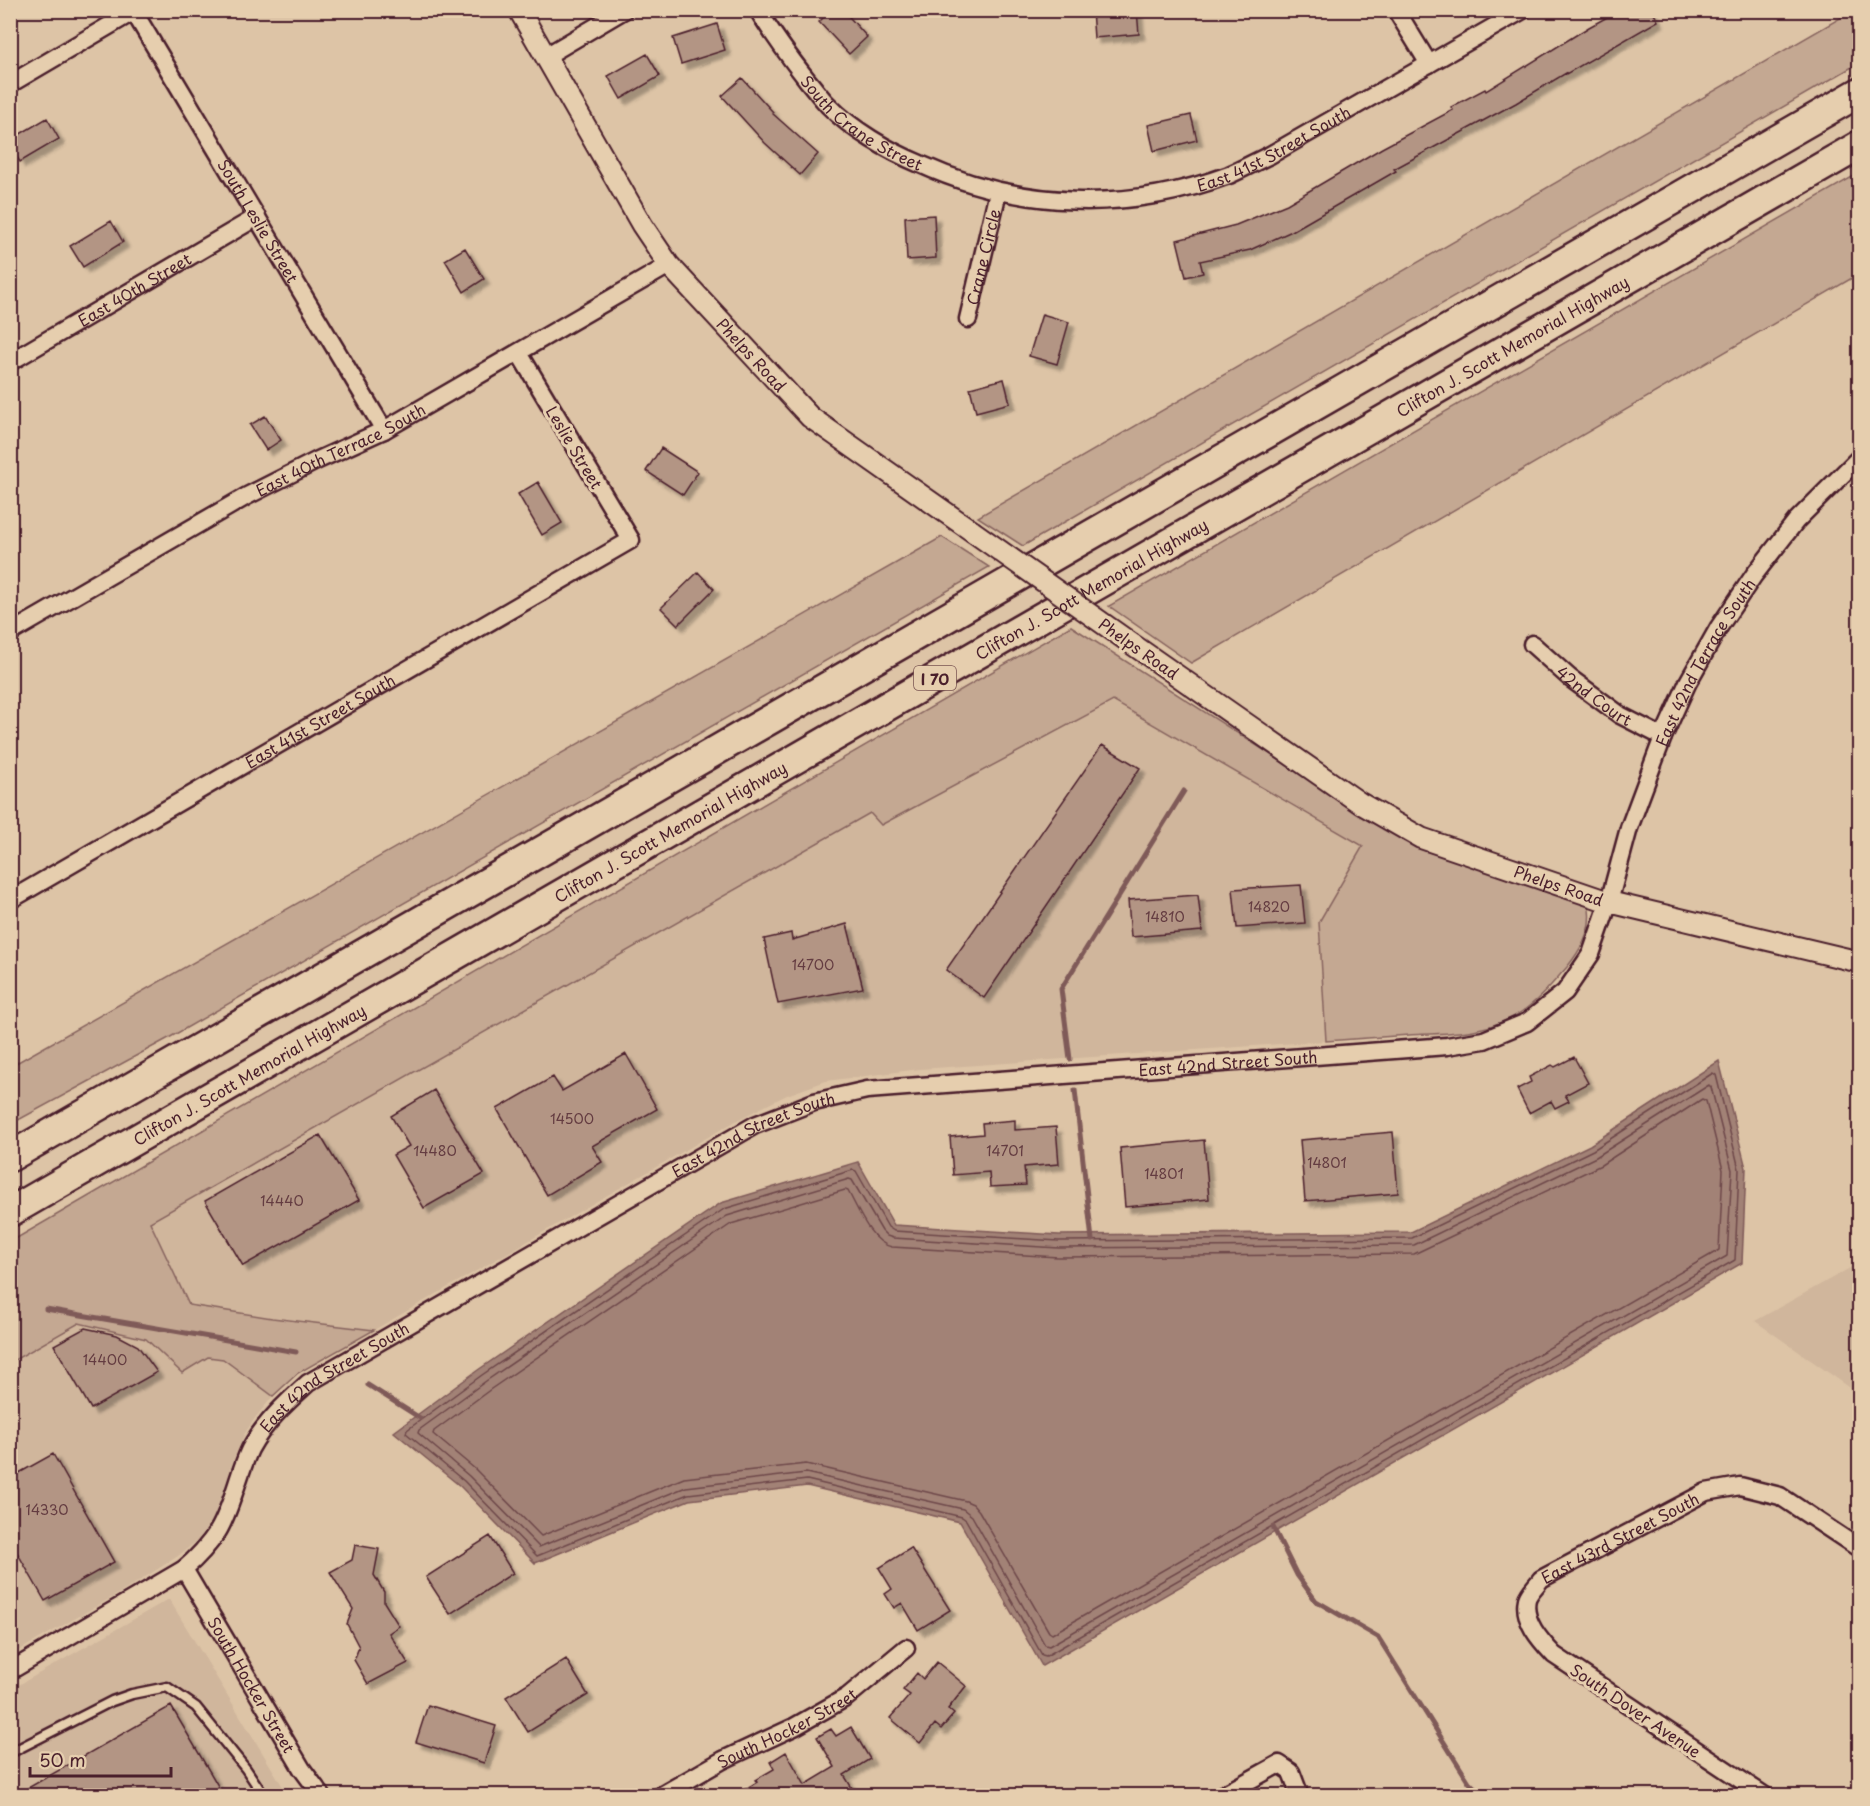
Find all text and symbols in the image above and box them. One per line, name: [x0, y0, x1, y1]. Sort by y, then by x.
street label: South Crane Street: [796, 69, 927, 176]
street label: East 41st Street South: [1194, 99, 1355, 197]
street label: South Leslie Street: [212, 154, 305, 287]
street label: Crane Circle: [960, 206, 1006, 307]
street label: East 40th Street: [73, 246, 196, 332]
street label: Clifton J. Scott Memorial Highway: [1391, 269, 1633, 422]
street label: Phelps Road: [712, 312, 792, 397]
street label: East 40th Terrace South: [251, 397, 429, 502]
street label: Leslie Street: [541, 401, 609, 493]
street label: Clifton J. Scott Memorial Highway: [970, 512, 1212, 665]
street label: East 42nd Terrace South: [1649, 573, 1761, 749]
street label: Phelps Road: [1094, 611, 1184, 685]
street label: 42nd Court: [1551, 660, 1637, 731]
road number: I 70: [914, 666, 956, 690]
street label: East 41st Street South: [240, 667, 399, 773]
street label: Clifton J. Scott Memorial Highway: [549, 755, 791, 908]
street label: Phelps Road: [1511, 859, 1607, 911]
house number: 14820: [1248, 896, 1290, 917]
house number: 14810: [1145, 906, 1185, 927]
house number: 14700: [792, 954, 834, 975]
street label: Clifton J. Scott Memorial Highway: [128, 997, 370, 1151]
street label: East 42nd Street South: [1138, 1044, 1318, 1081]
street label: East 42nd Street South: [667, 1086, 837, 1183]
house number: 14500: [550, 1108, 594, 1129]
house number: 14480: [413, 1140, 457, 1161]
house number: 14701: [986, 1140, 1024, 1161]
house number: 14801: [1307, 1152, 1347, 1173]
house number: 14801: [1144, 1163, 1184, 1184]
house number: 14440: [260, 1190, 304, 1211]
street label: East 42nd Street South: [253, 1315, 413, 1437]
house number: 14400: [83, 1349, 127, 1370]
street label: East 43rd Street South: [1536, 1486, 1703, 1589]
house number: 14330: [26, 1499, 68, 1520]
street label: South Hocker Street: [203, 1612, 302, 1757]
street label: South Dover Avenue: [1566, 1657, 1706, 1763]
street label: South Hocker Street: [712, 1682, 862, 1773]
scale bar: [30, 1740, 171, 1778]
text: 50 m: [39, 1746, 86, 1773]

